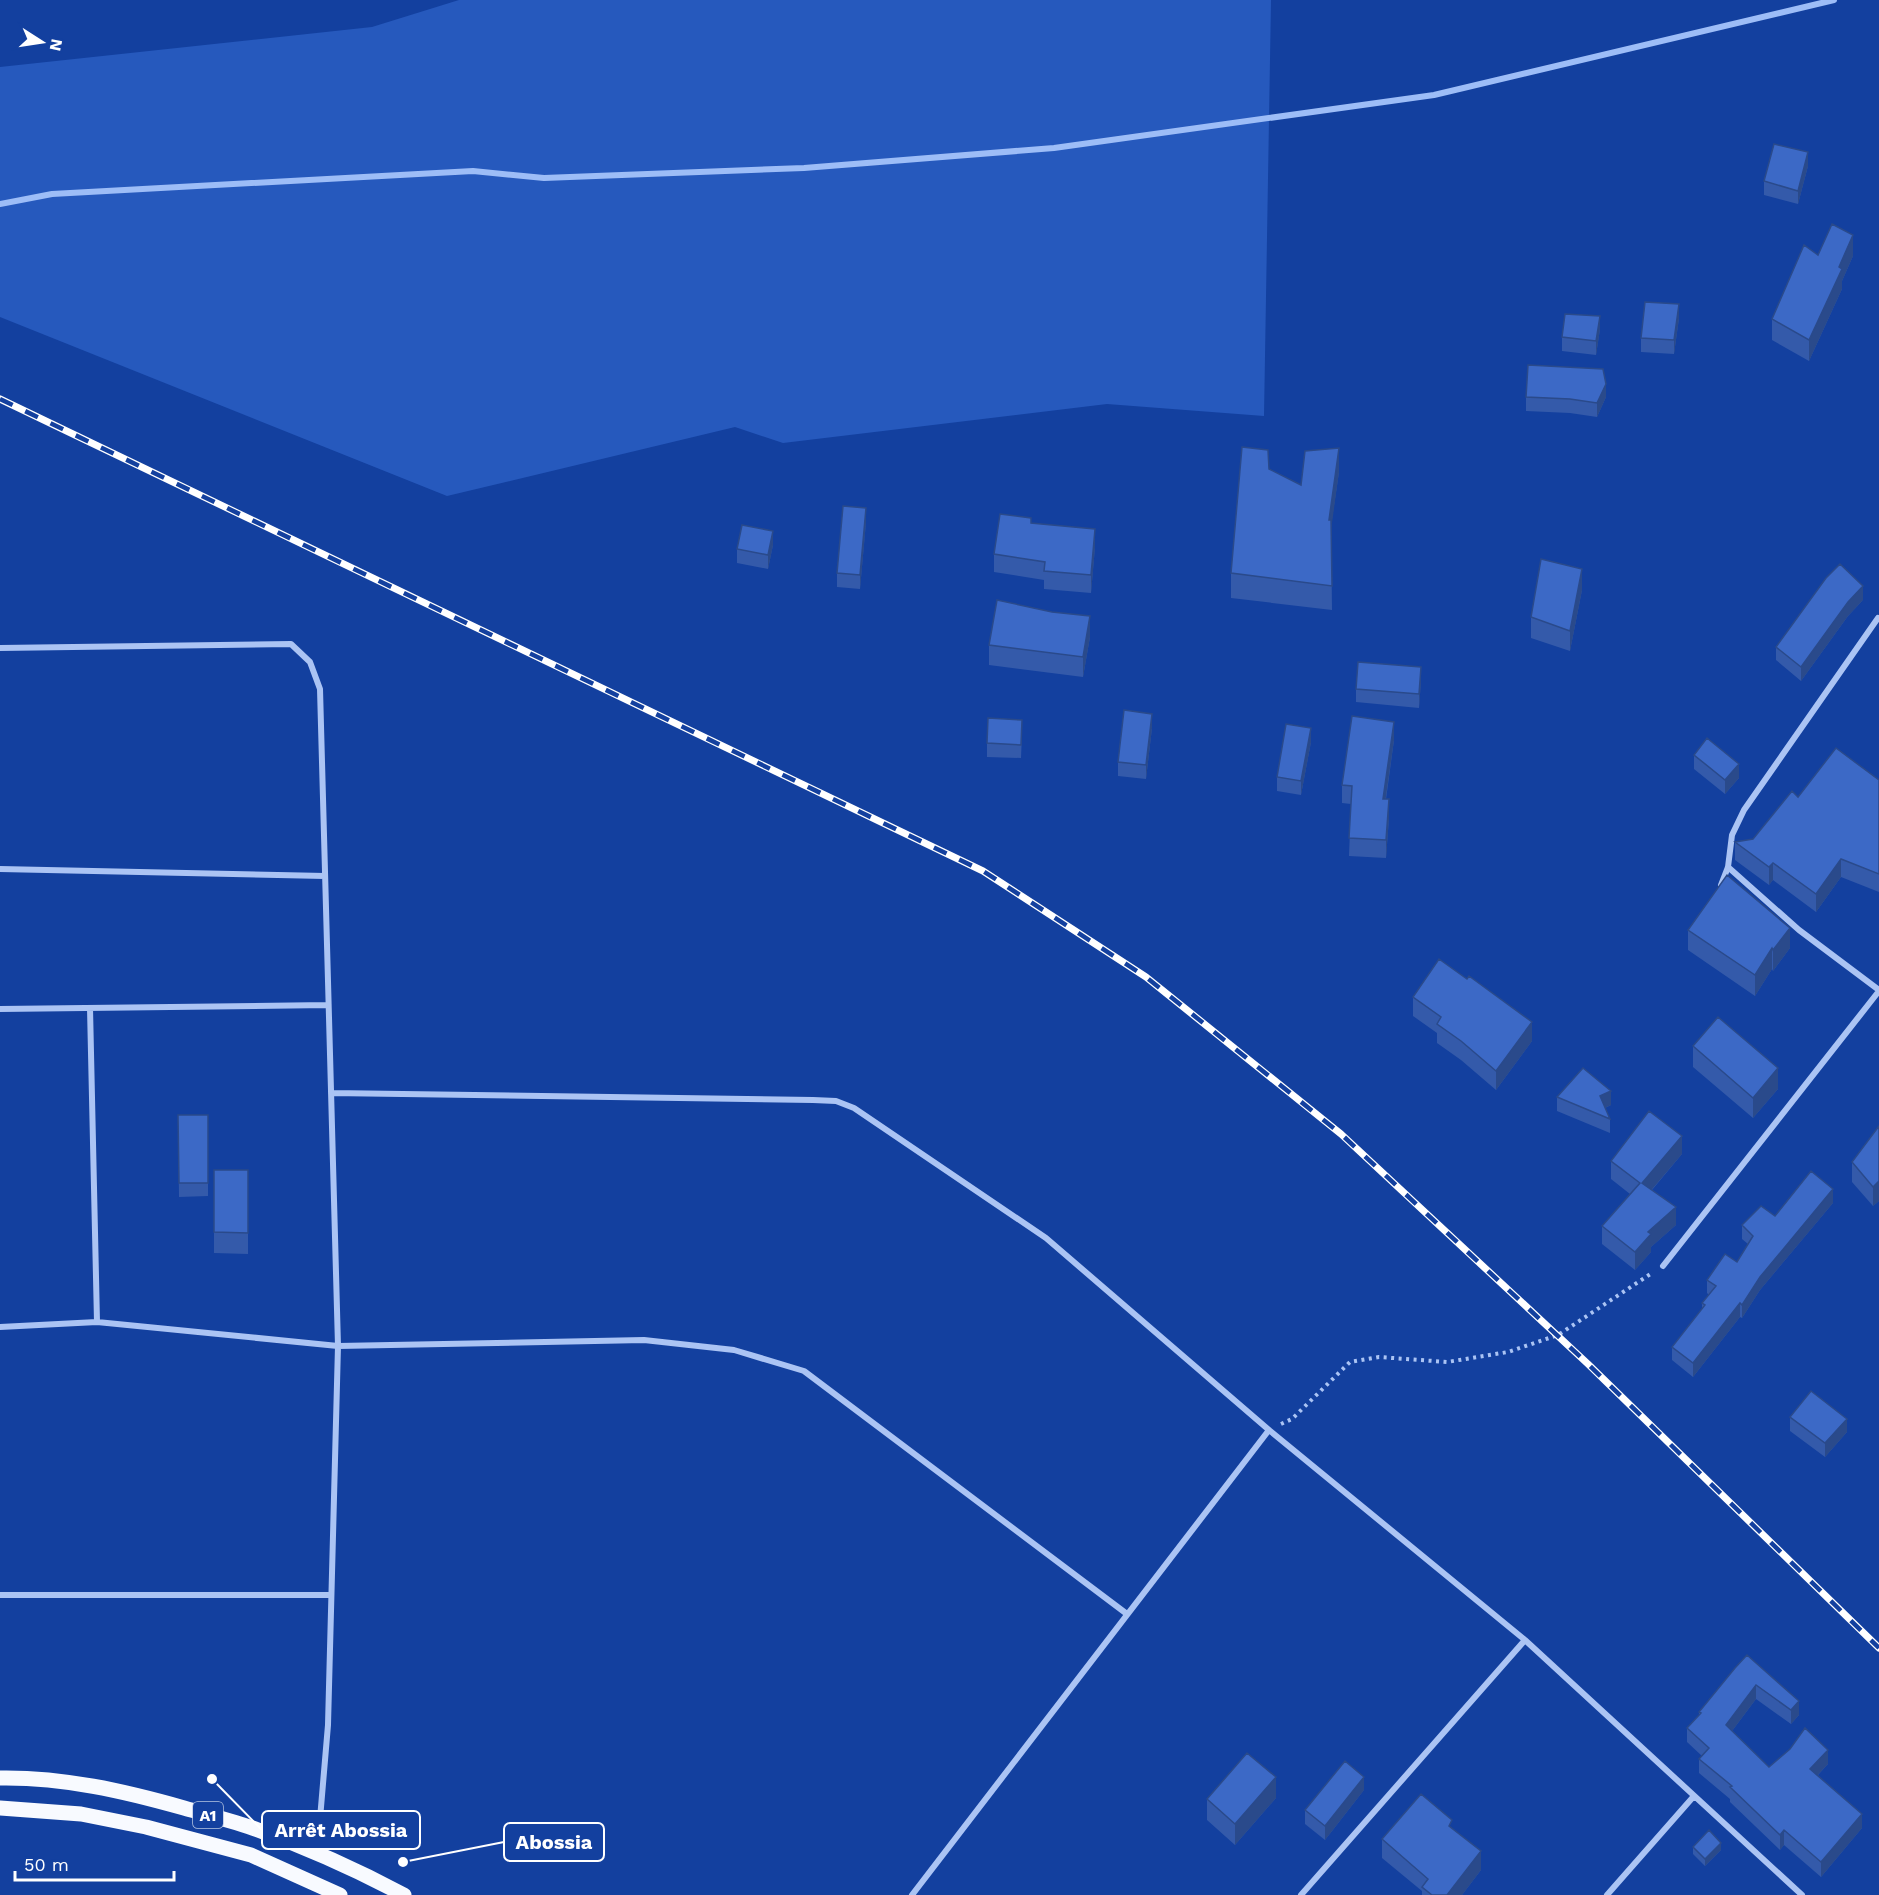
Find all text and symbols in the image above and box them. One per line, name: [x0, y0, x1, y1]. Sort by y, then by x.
north arrow: [12, 12, 72, 72]
text: N: [46, 37, 67, 53]
road number: A1: [193, 1802, 223, 1828]
callout: Arrêt Abossia: [262, 1811, 420, 1849]
text: Arrêt Abossia: [275, 1818, 408, 1842]
callout: Abossia: [504, 1823, 604, 1861]
text: Abossia: [516, 1830, 593, 1854]
scale bar: [15, 1844, 174, 1882]
text: 50 m: [24, 1854, 69, 1875]

